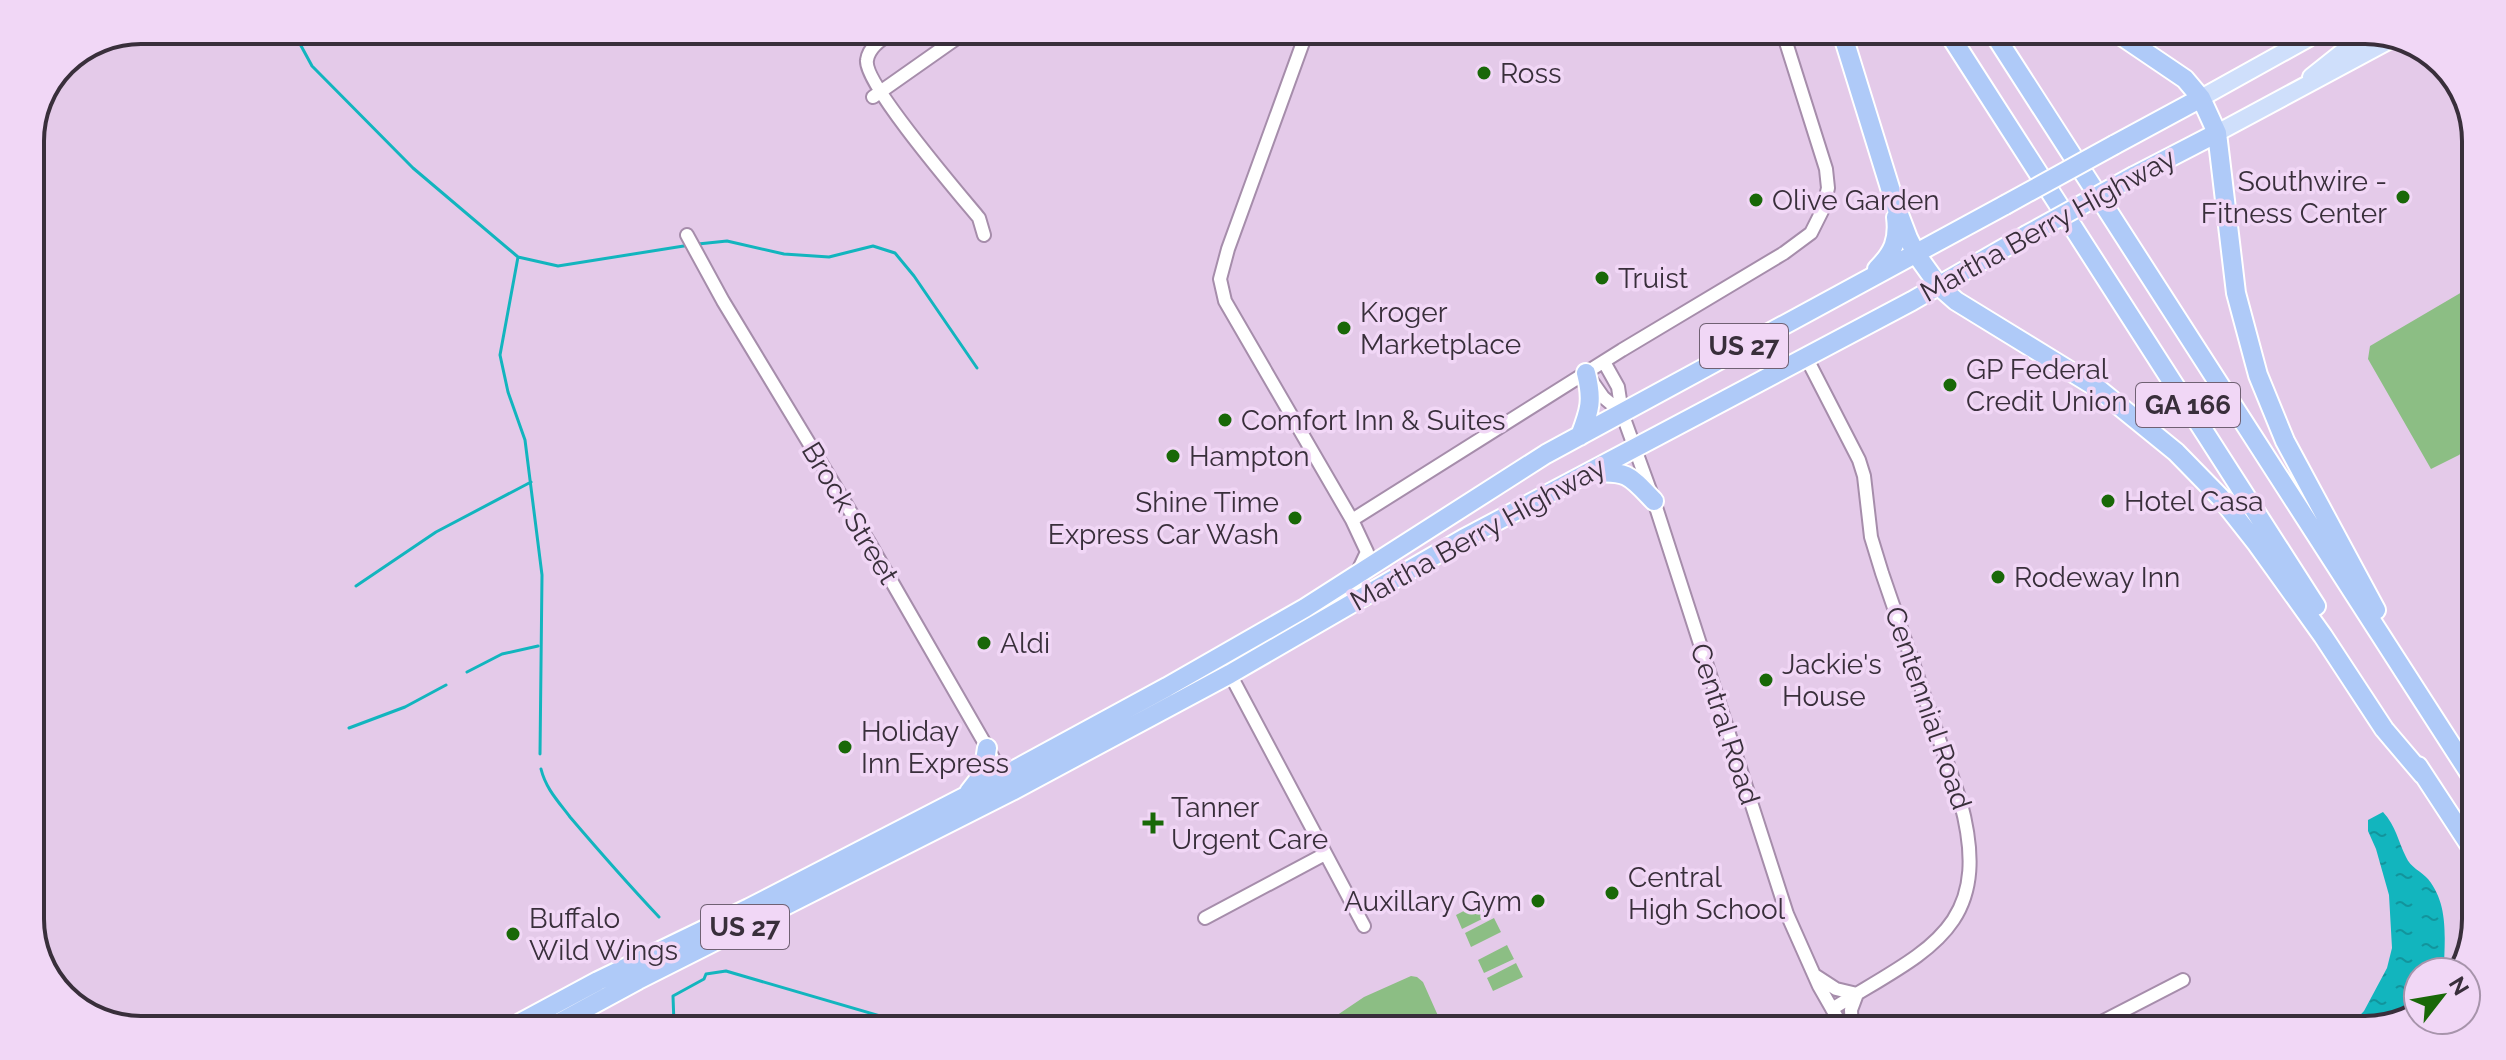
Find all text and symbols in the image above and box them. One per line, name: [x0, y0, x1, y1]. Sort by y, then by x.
place label: Ross: [1500, 57, 1562, 90]
marker: Ross: [1475, 64, 1493, 82]
street label: Martha Berry Highway: [1915, 141, 2181, 309]
place label: Southwire - Fitness Center: [2201, 165, 2387, 230]
place label: Olive Garden: [1772, 184, 1940, 217]
marker: Southwire - Fitness Center: [2394, 188, 2412, 206]
marker: Olive Garden: [1747, 191, 1765, 209]
place label: Truist: [1618, 262, 1689, 295]
marker: Truist: [1593, 269, 1611, 287]
place label: Kroger Marketplace: [1360, 296, 1521, 361]
marker: Kroger Marketplace: [1335, 319, 1353, 337]
road number: US 27: [1700, 324, 1788, 368]
place label: GP Federal Credit Union: [1966, 353, 2127, 418]
marker: GP Federal Credit Union: [1941, 376, 1959, 394]
road number: GA 166: [2136, 383, 2240, 427]
place label: Comfort Inn & Suites: [1241, 404, 1506, 437]
marker: Comfort Inn & Suites: [1216, 411, 1234, 429]
street label: Brock Street: [795, 436, 906, 590]
place label: Hampton: [1189, 440, 1310, 473]
marker: Hampton: [1164, 447, 1182, 465]
street label: Martha Berry Highway: [1345, 450, 1611, 618]
place label: Hotel Casa: [2124, 485, 2264, 518]
place label: Shine Time Express Car Wash: [1048, 486, 1279, 551]
marker: Hotel Casa: [2099, 492, 2117, 510]
marker: Shine Time Express Car Wash: [1286, 509, 1304, 527]
place label: Rodeway Inn: [2014, 561, 2180, 594]
marker: Rodeway Inn: [1989, 568, 2007, 586]
street label: Centennial Road: [1878, 602, 1978, 814]
place label: Aldi: [1000, 627, 1050, 660]
marker: Aldi: [975, 634, 993, 652]
street label: Central Road: [1683, 639, 1767, 809]
place label: Jackie's House: [1782, 648, 1882, 713]
marker: Jackie's House: [1757, 671, 1775, 689]
place label: Holiday Inn Express: [861, 715, 1009, 780]
marker: Holiday Inn Express: [836, 738, 854, 756]
place label: Tanner Urgent Care: [1171, 791, 1328, 856]
marker: Tanner Urgent Care: [1142, 812, 1164, 834]
place label: Central High School: [1628, 861, 1786, 926]
marker: Central High School: [1603, 884, 1621, 902]
place label: Auxillary Gym: [1344, 885, 1522, 918]
marker: Auxillary Gym: [1529, 892, 1547, 910]
place label: Buffalo Wild Wings: [529, 902, 678, 967]
road number: US 27: [701, 905, 789, 949]
marker: Buffalo Wild Wings: [504, 925, 522, 943]
north arrow: [2402, 956, 2482, 1036]
text: N: [2444, 972, 2475, 1000]

